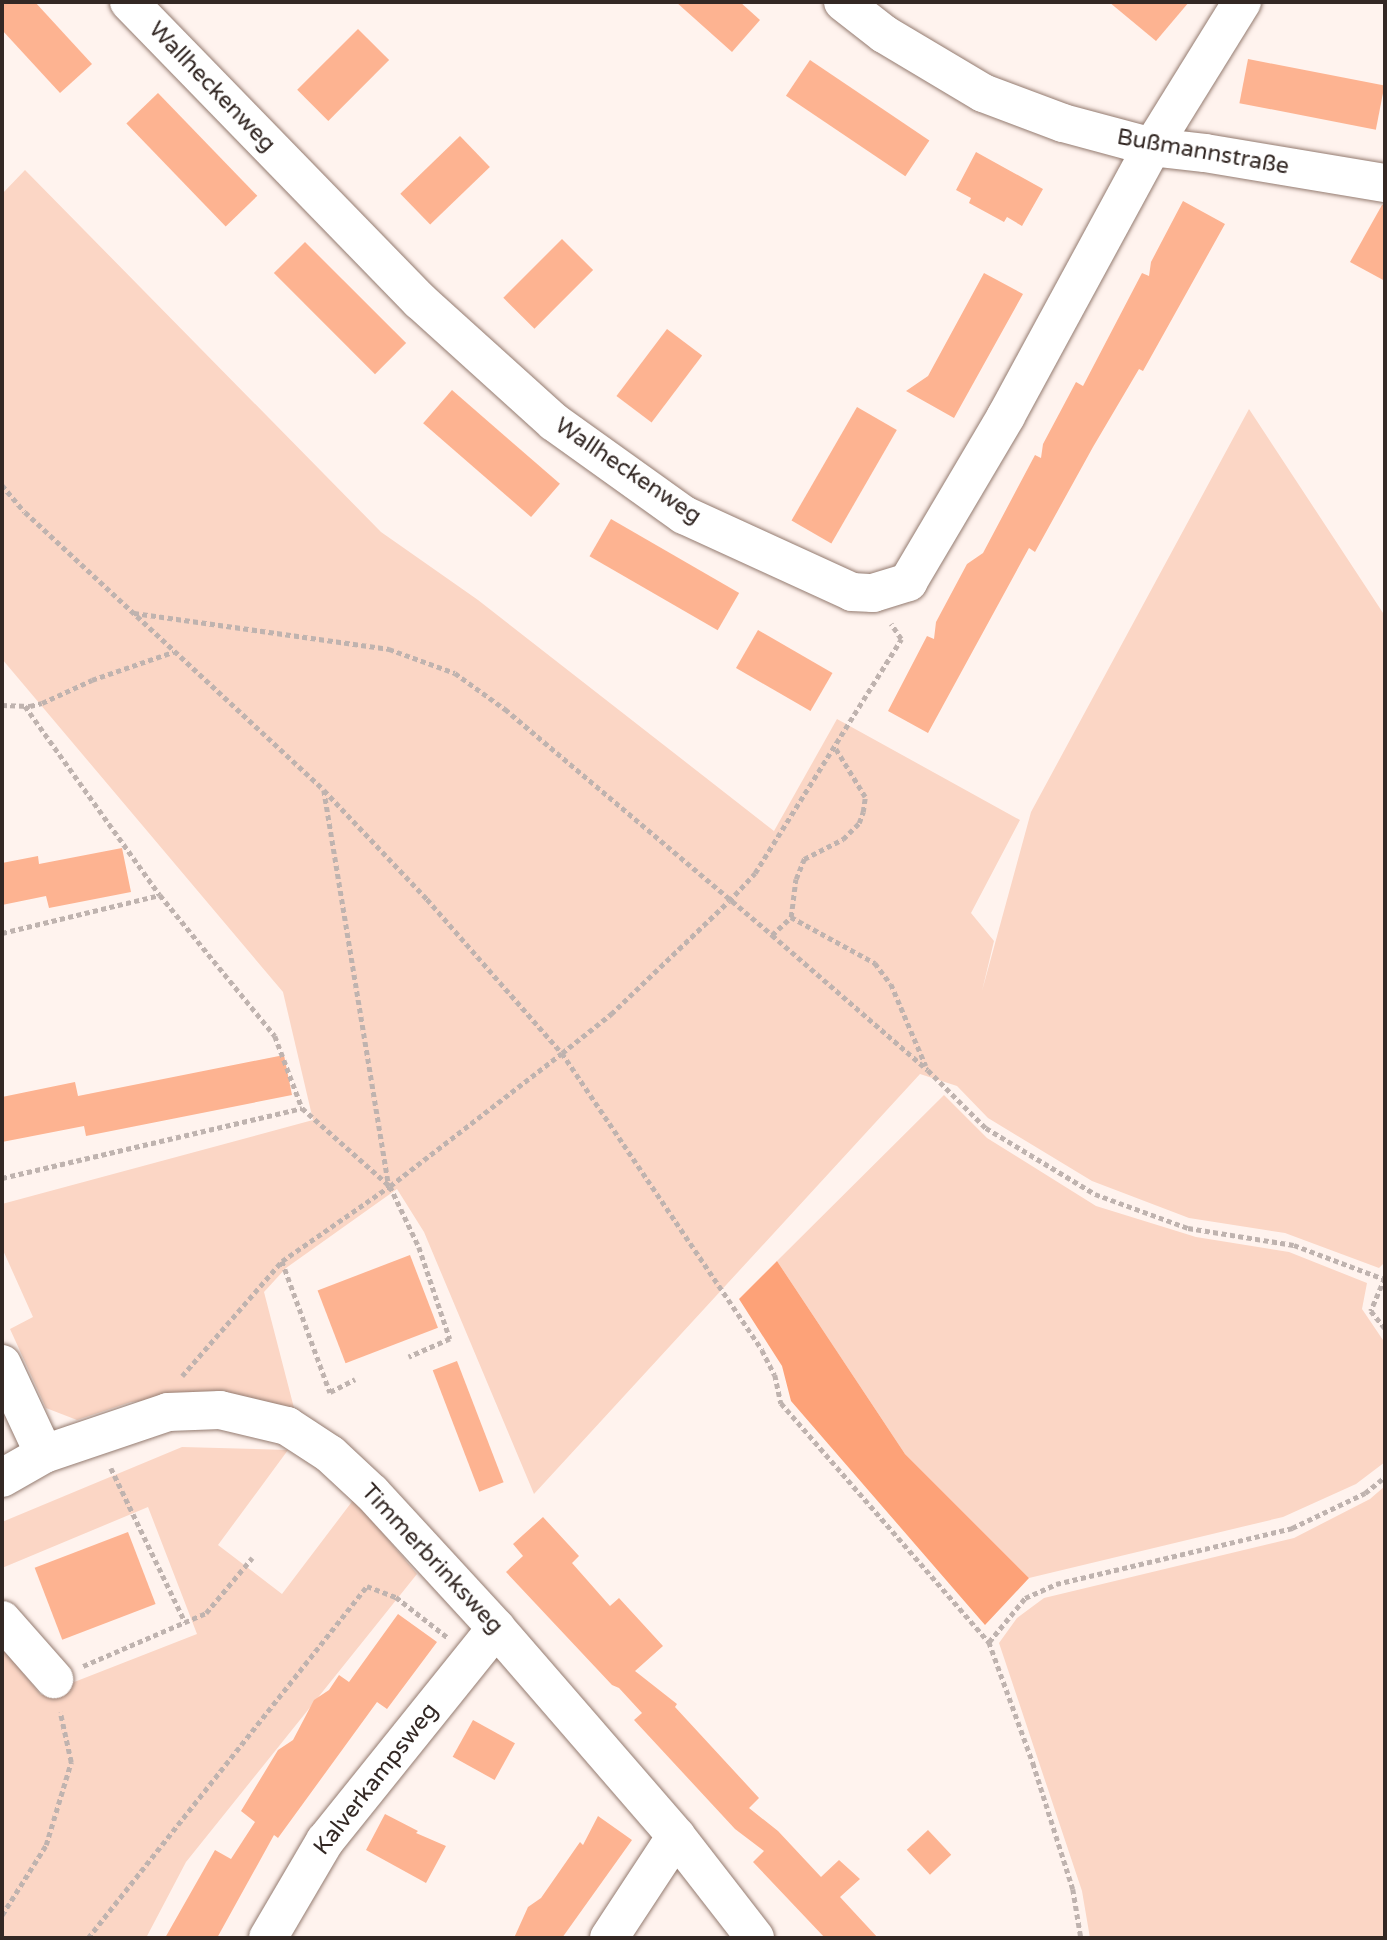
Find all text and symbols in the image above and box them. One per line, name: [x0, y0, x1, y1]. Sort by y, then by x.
street label: Wallheckenweg: [143, 16, 281, 158]
street label: Bußmannstraße: [1115, 123, 1291, 181]
street label: Wallheckenweg: [550, 412, 706, 530]
street label: Timmerbrinksweg: [355, 1478, 509, 1640]
street label: Kalverkampsweg: [308, 1697, 444, 1861]

